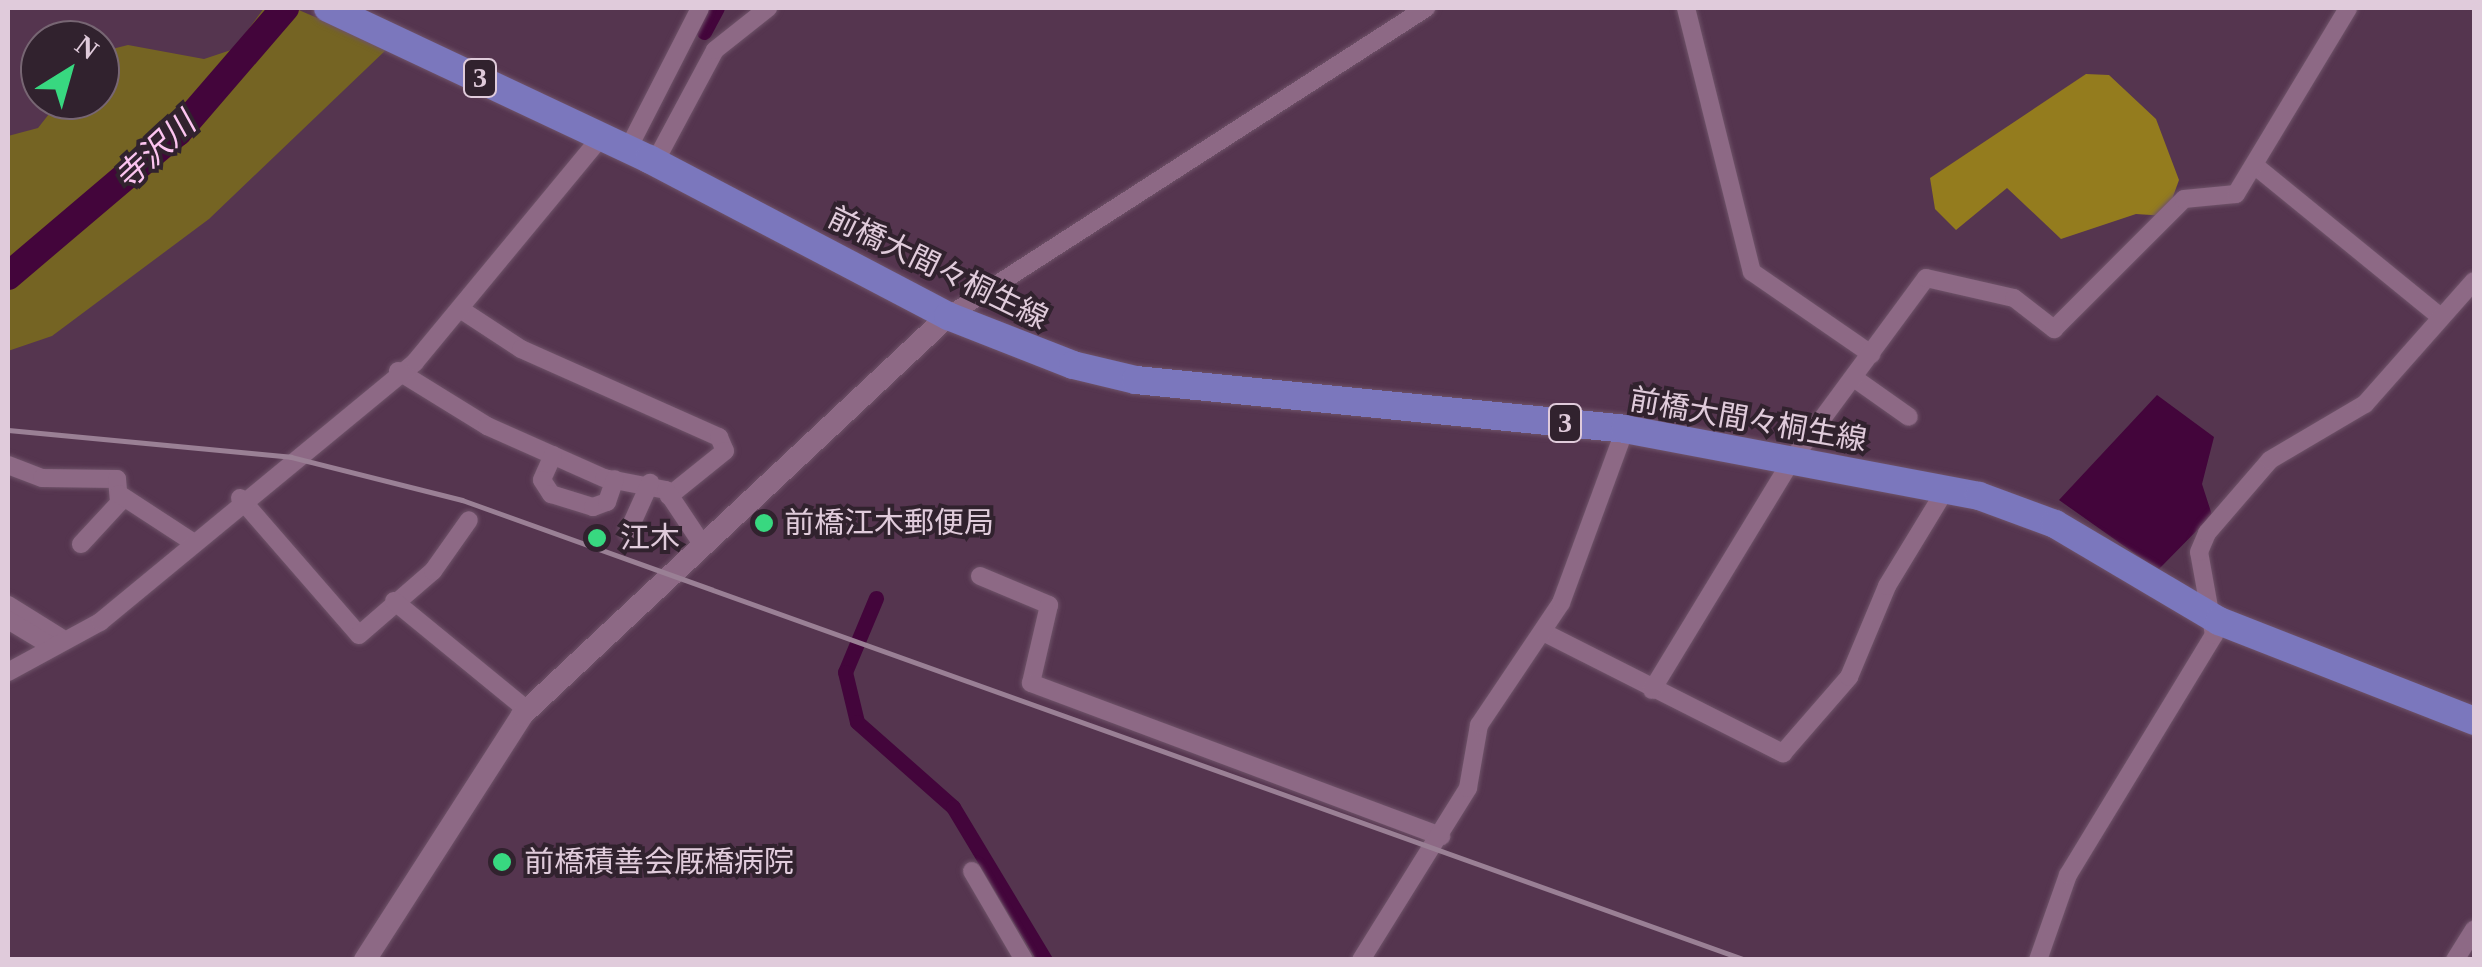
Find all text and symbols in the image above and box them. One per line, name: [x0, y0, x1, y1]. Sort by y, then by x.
north arrow: [20, 20, 120, 120]
text: N: [70, 29, 105, 66]
road number: 3: [462, 55, 498, 101]
water label: 寺沢川: [107, 104, 203, 198]
street label: 前橋大間々桐生線: [822, 199, 1054, 337]
street label: 前橋大間々桐生線: [1627, 381, 1869, 459]
road number: 3: [1548, 400, 1582, 446]
place label: 前橋江木郵便局: [784, 505, 994, 541]
marker: 前橋江木郵便局: [753, 512, 775, 534]
place label: 江木: [620, 520, 680, 556]
marker: 江木: [584, 525, 610, 551]
place label: 前橋積善会厩橋病院: [524, 844, 794, 880]
marker: 前橋積善会厩橋病院: [489, 849, 515, 875]

